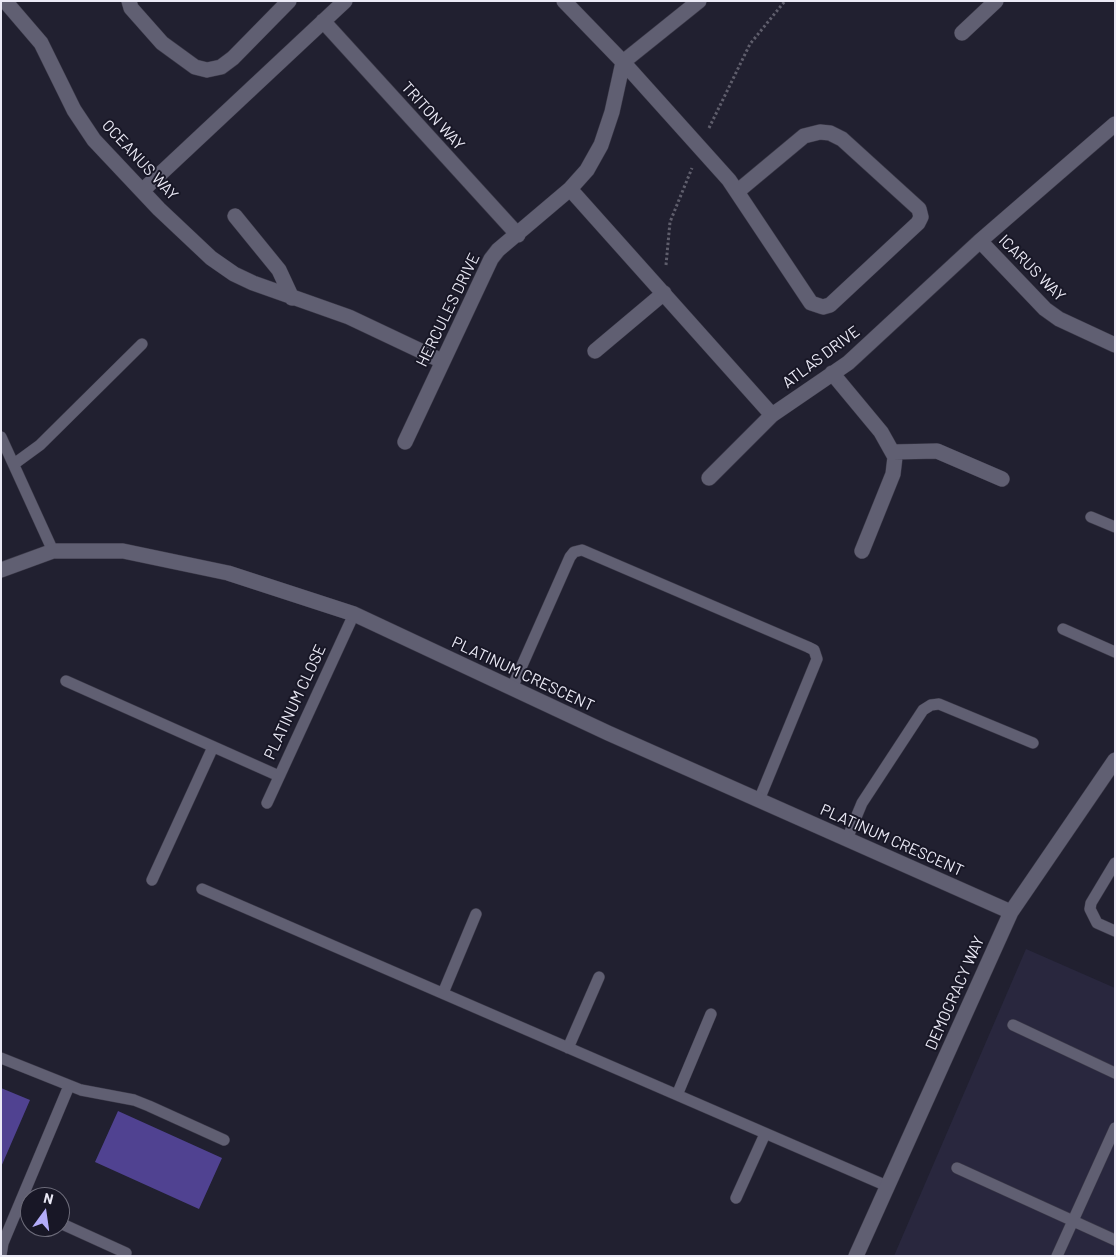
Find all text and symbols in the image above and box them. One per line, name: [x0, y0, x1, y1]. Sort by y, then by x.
street label: TRITON WAY: [397, 78, 469, 154]
street label: OCEANUS WAY: [98, 116, 182, 204]
street label: ICARUS WAY: [995, 231, 1069, 305]
street label: HERCULES DRIVE: [412, 250, 484, 370]
street label: ATLAS DRIVE: [779, 322, 863, 392]
street label: PLATINUM CRESCENT: [449, 633, 597, 715]
street label: PLATINUM CLOSE: [260, 641, 330, 763]
street label: PLATINUM CRESCENT: [817, 800, 967, 880]
street label: DEMOCRACY WAY: [921, 933, 989, 1053]
north arrow: [20, 1187, 70, 1237]
text: N: [42, 1189, 55, 1207]

